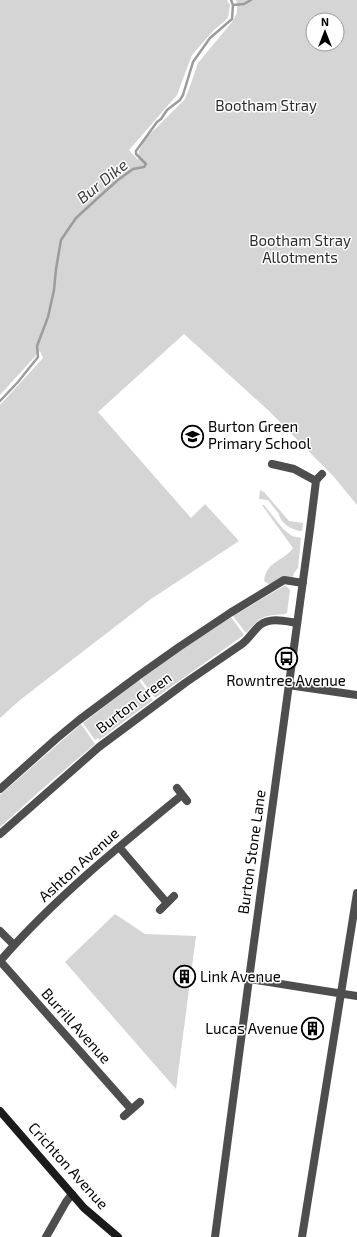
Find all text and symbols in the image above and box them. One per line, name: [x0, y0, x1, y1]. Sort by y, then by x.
north arrow: [305, 12, 345, 52]
text: N: [321, 15, 329, 28]
park label: Bootham Stray: [215, 96, 317, 114]
water label: Bur Dike: [72, 154, 131, 207]
park label: Bootham Stray Allotments: [249, 231, 351, 266]
place label: Burton Green Primary School: [208, 417, 311, 452]
school or university icon: Burton Green Primary School: [179, 423, 205, 449]
bus stop icon: Rowntree Avenue: [273, 645, 299, 671]
street label: Burton Green: [92, 668, 175, 737]
place label: Rowntree Avenue: [226, 671, 346, 689]
street label: Burton Stone Lane: [233, 788, 269, 915]
street label: Ashton Avenue: [34, 823, 122, 905]
building icon: Link Avenue: [172, 964, 198, 990]
place label: Link Avenue: [200, 967, 281, 985]
street label: Burrill Avenue: [38, 984, 115, 1067]
building icon: Lucas Avenue: [300, 1016, 326, 1042]
place label: Lucas Avenue: [205, 1019, 298, 1037]
street label: Crichton Avenue: [25, 1118, 112, 1212]

